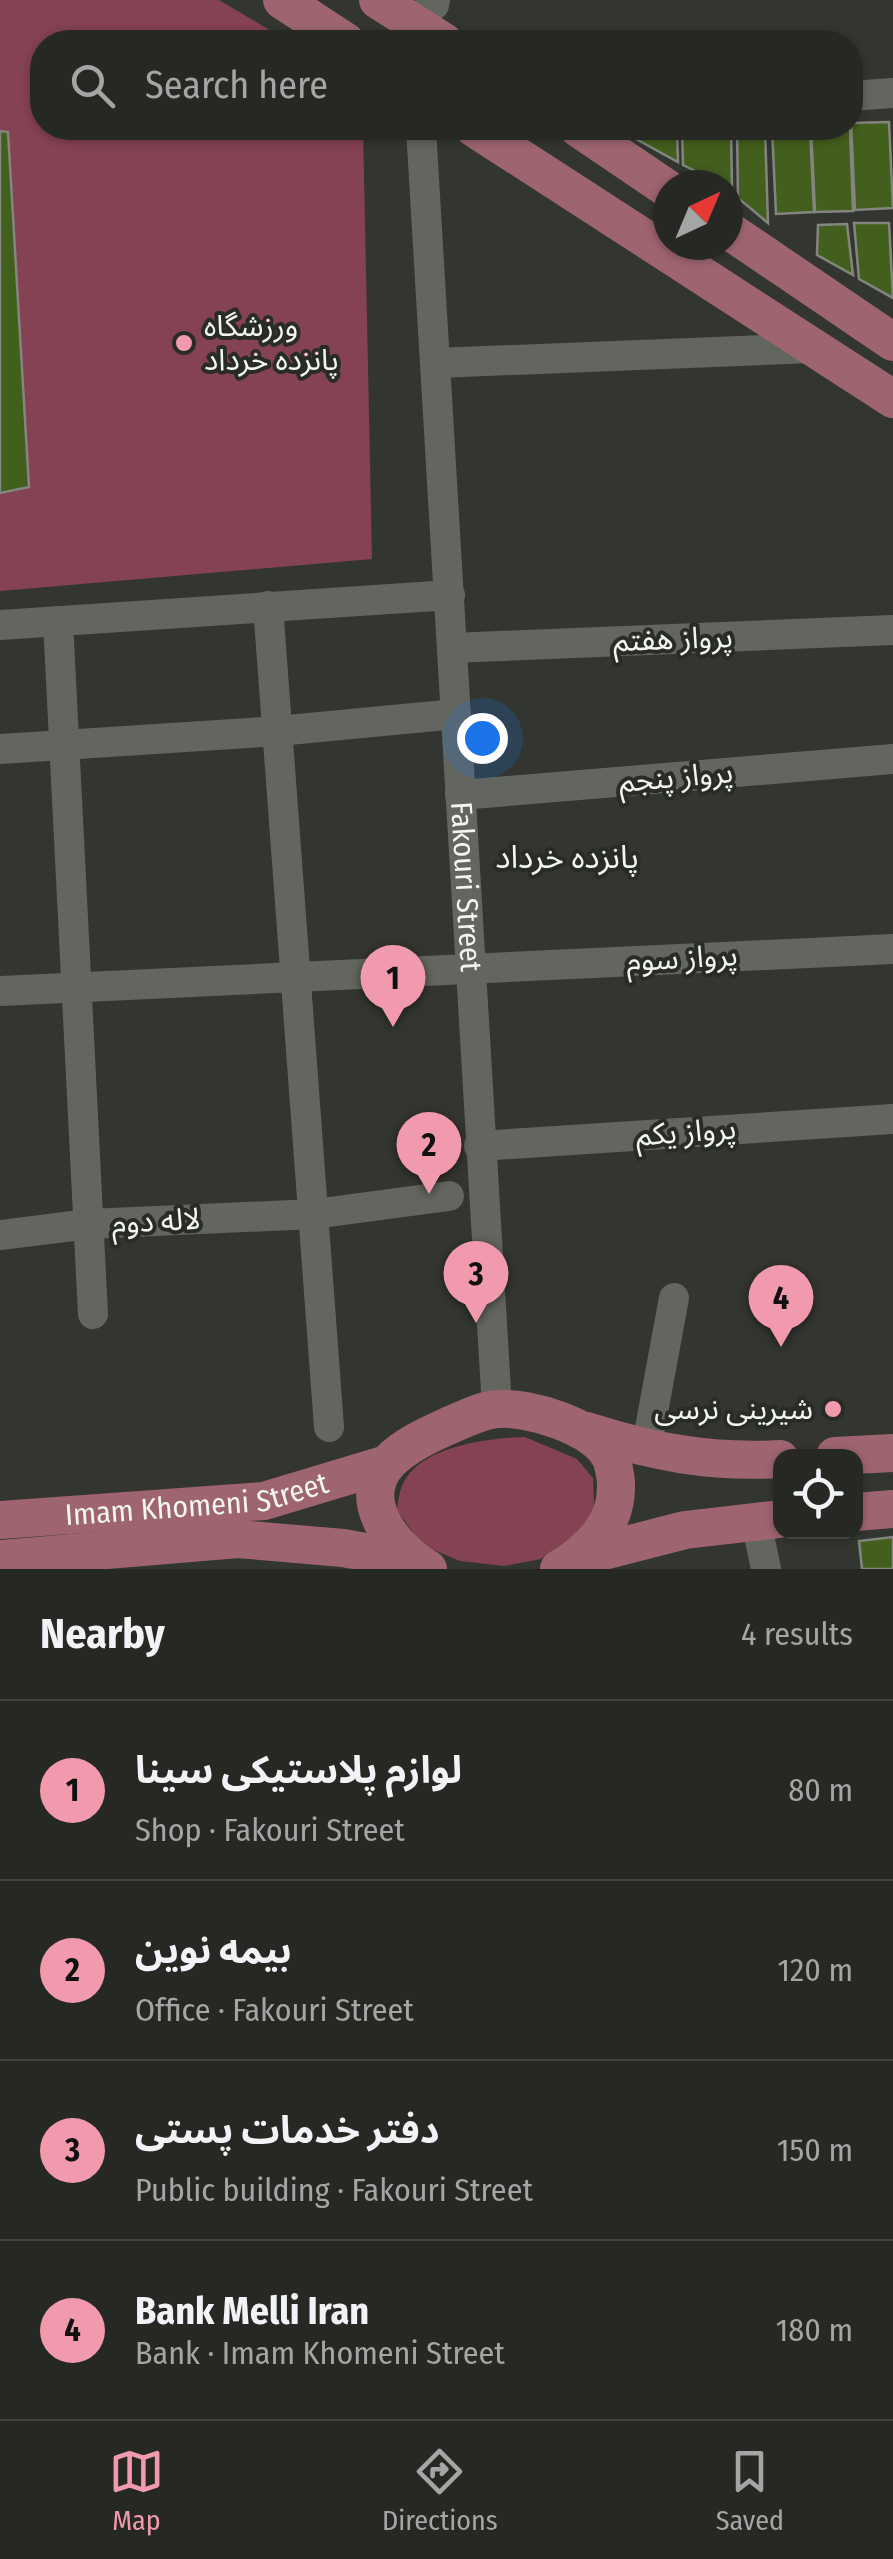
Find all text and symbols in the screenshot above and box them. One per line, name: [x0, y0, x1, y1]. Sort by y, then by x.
search box: [30, 30, 863, 140]
icon: search: [65, 58, 120, 113]
text: Search here: [145, 62, 328, 108]
north arrow: [653, 170, 743, 260]
place label: ورزشگاه پانزده خرداد: [204, 308, 339, 379]
marker: ورزشگاه پانزده خرداد: [173, 332, 195, 354]
street label: پرواز هفتم: [613, 619, 734, 664]
your location: [457, 713, 508, 764]
street label: پرواز پنجم: [617, 754, 735, 805]
street label: Fakouri Street: [443, 801, 489, 973]
district label: پانزده خرداد: [495, 838, 639, 877]
street label: پرواز سوم: [625, 937, 739, 983]
pin: 1: [360, 944, 426, 1027]
street label: پرواز یکم: [635, 1111, 738, 1158]
pin: 2: [396, 1112, 462, 1194]
street label: لاله دوم: [111, 1201, 202, 1245]
pin: 3: [444, 1240, 508, 1323]
pin: 4: [748, 1264, 814, 1347]
place label: شیرینی نرسی: [654, 1391, 813, 1427]
marker: شیرینی نرسی: [822, 1398, 844, 1420]
map controls: [773, 1449, 863, 1539]
button: locate: [773, 1449, 863, 1539]
street label: Imam Khomeni Street: [64, 1465, 333, 1533]
text: Nearby: [40, 1609, 165, 1659]
text: 4 results: [741, 1615, 853, 1653]
text: لوازم پلاستیکی سینا: [135, 1747, 462, 1793]
text: 1: [66, 1771, 79, 1809]
text: 80 m: [788, 1771, 853, 1809]
text: Shop · Fakouri Street: [135, 1811, 405, 1849]
text: بیمه نوین: [135, 1927, 292, 1973]
text: 2: [65, 1951, 80, 1989]
text: 120 m: [778, 1951, 853, 1989]
text: Office · Fakouri Street: [135, 1991, 414, 2029]
text: دفتر خدمات پستی: [135, 2107, 439, 2153]
text: 3: [65, 2131, 80, 2169]
text: 150 m: [777, 2131, 853, 2169]
text: Public building · Fakouri Street: [135, 2171, 533, 2209]
text: Bank Melli Iran: [135, 2288, 369, 2334]
text: 4: [64, 2311, 81, 2349]
text: 180 m: [776, 2311, 853, 2349]
text: Bank · Imam Khomeni Street: [135, 2334, 505, 2372]
tab: Map: [109, 2444, 164, 2537]
tab: Directions: [382, 2444, 498, 2537]
tab: Saved: [716, 2444, 784, 2537]

